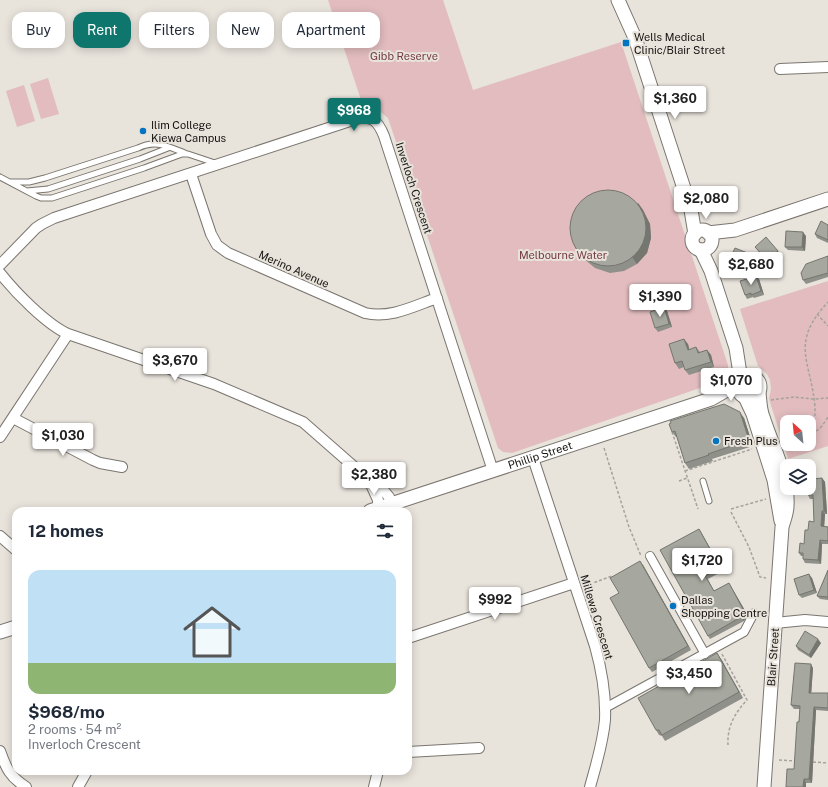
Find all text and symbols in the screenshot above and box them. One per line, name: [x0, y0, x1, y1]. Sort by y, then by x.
chip: Buy: [12, 12, 65, 48]
chip: Rent: [73, 12, 131, 48]
chip: Filters: [139, 12, 209, 48]
chip: New: [217, 12, 274, 48]
chip: Apartment: [282, 12, 380, 48]
place label: Wells Medical Clinic/Blair Street: [634, 31, 725, 56]
marker: Wells Medical Clinic/Blair Street: [621, 38, 631, 48]
park label: Gibb Reserve: [370, 50, 438, 62]
pin: $1,360: [642, 86, 708, 120]
text: $1,360: [653, 91, 697, 106]
pin: $968: [330, 98, 378, 132]
text: $968: [337, 103, 371, 118]
place label: Ilim College Kiewa Campus: [151, 119, 227, 144]
marker: Ilim College Kiewa Campus: [138, 126, 148, 136]
street label: Inverloch Crescent: [394, 141, 434, 235]
pin: $2,080: [673, 186, 739, 220]
text: $2,080: [683, 191, 729, 206]
street label: Merino Avenue: [257, 248, 331, 290]
park label: Melbourne Water: [519, 249, 607, 261]
pin: $2,680: [718, 252, 784, 286]
text: $2,680: [728, 257, 774, 272]
pin: $1,390: [627, 284, 693, 318]
text: $1,390: [638, 289, 682, 304]
pin: $3,670: [142, 348, 208, 382]
text: $3,670: [152, 353, 198, 368]
pin: $1,070: [698, 368, 764, 402]
text: $1,070: [710, 373, 752, 388]
north arrow: [780, 415, 816, 451]
map controls: [780, 415, 816, 495]
pin: $1,030: [30, 423, 96, 457]
text: $1,030: [41, 428, 85, 443]
place label: Fresh Plus: [724, 435, 778, 447]
marker: Fresh Plus: [711, 436, 721, 446]
street label: Phillip Street: [506, 439, 574, 471]
button: layers: [780, 459, 816, 495]
pin: $2,380: [341, 462, 407, 496]
text: $2,380: [351, 467, 397, 482]
icon: filters: [374, 520, 396, 542]
text: 12 homes: [28, 521, 104, 541]
pin: $1,720: [669, 548, 735, 582]
text: $1,720: [681, 553, 723, 568]
street label: Millewa Crescent: [578, 573, 616, 661]
pin: $992: [471, 587, 519, 621]
text: $992: [478, 592, 512, 607]
place label: Dallas Shopping Centre: [681, 594, 767, 619]
icon: home: [176, 596, 248, 668]
marker: Dallas Shopping Centre: [668, 601, 678, 611]
street label: Blair Street: [765, 627, 781, 687]
pin: $3,450: [656, 661, 722, 695]
text: $3,450: [666, 666, 712, 681]
text: $968/mo: [28, 702, 105, 722]
text: 2 rooms · 54 m²: [28, 722, 121, 737]
text: Inverloch Crescent: [28, 737, 141, 752]

